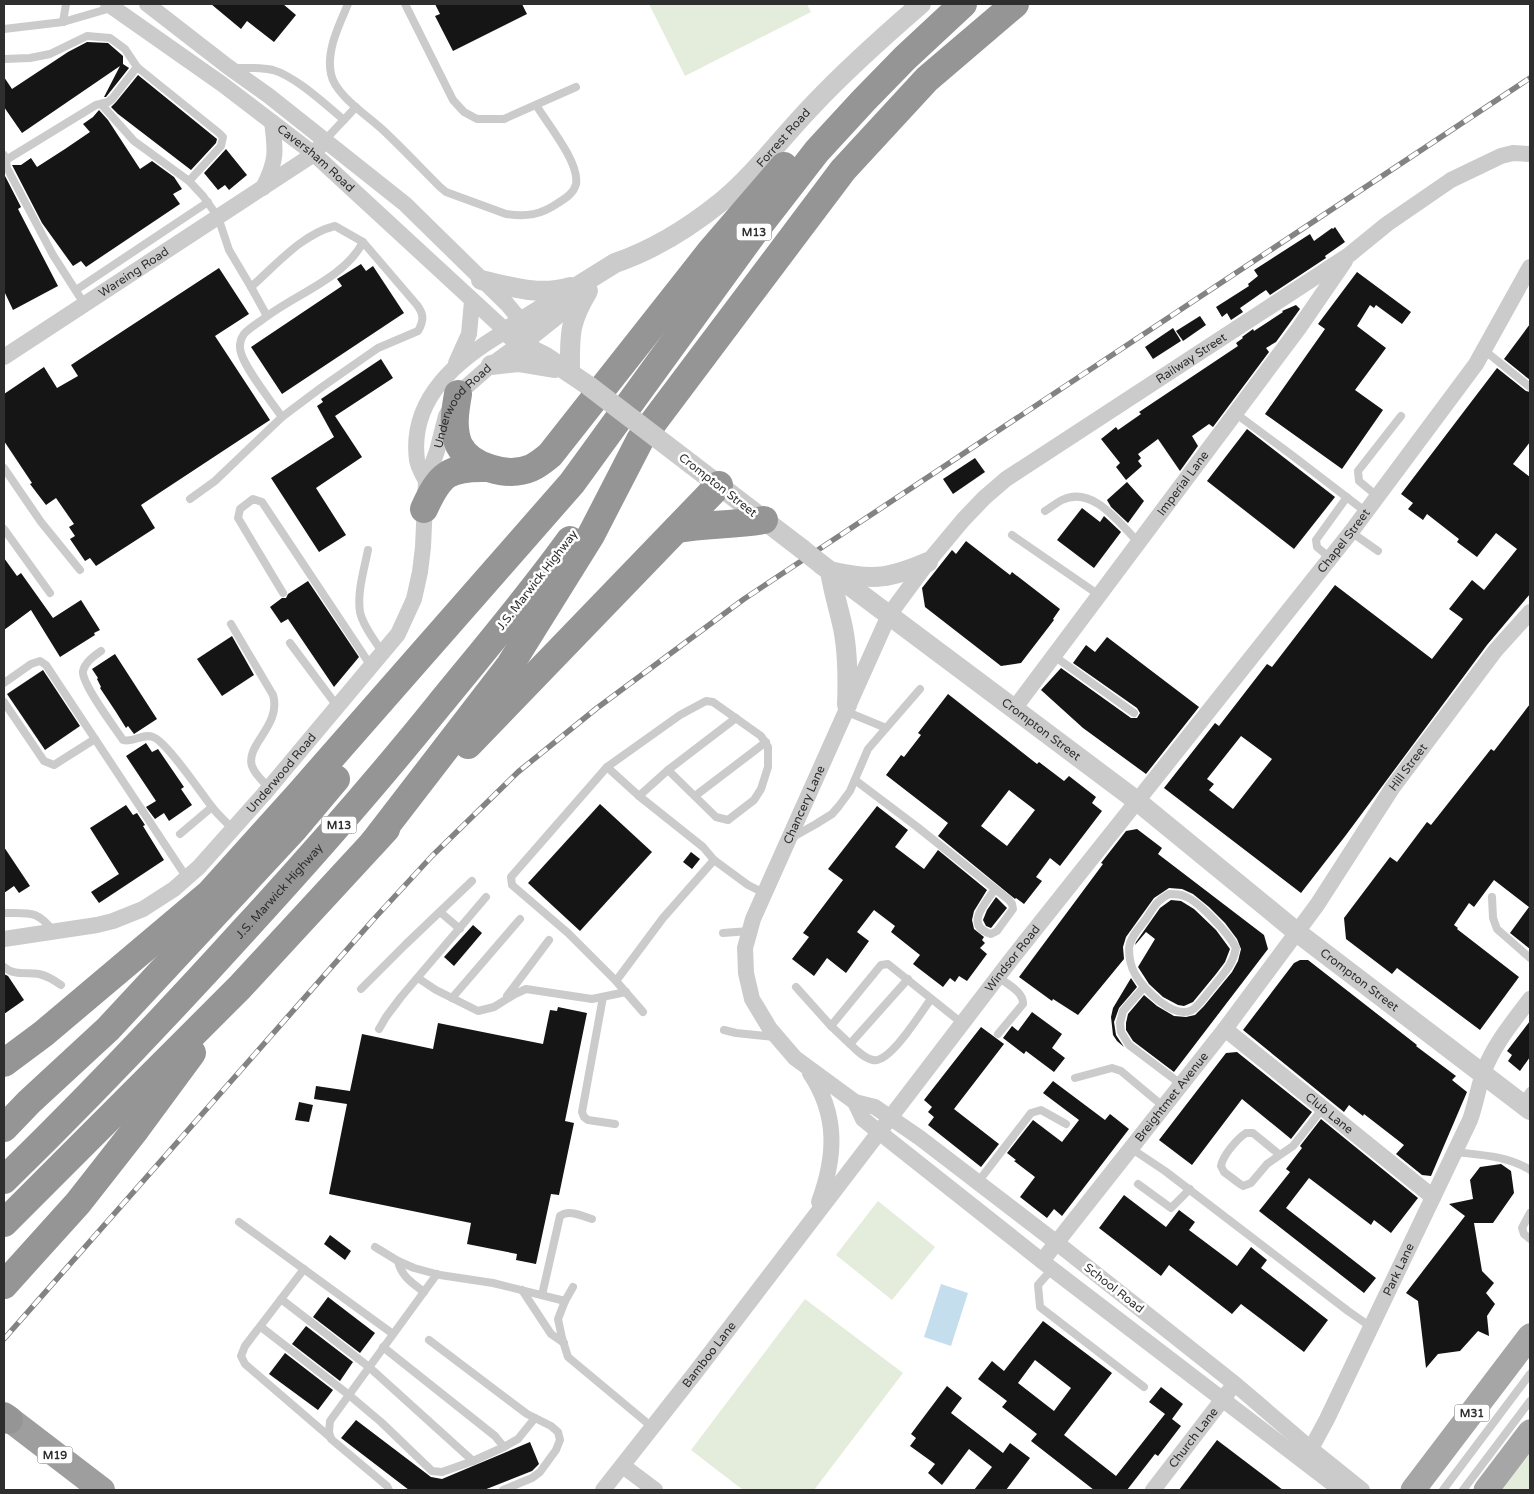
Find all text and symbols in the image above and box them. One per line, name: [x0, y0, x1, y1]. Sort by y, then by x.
street label: Forrest Road: [754, 106, 813, 170]
street label: Caversham Road: [275, 122, 357, 195]
road number: M13: [736, 223, 772, 240]
street label: Wareing Road: [96, 244, 171, 300]
street label: Railway Street: [1153, 330, 1229, 386]
street label: Underwood Road: [431, 361, 494, 450]
street label: Imperial Lane: [1154, 448, 1212, 518]
street label: Crompton Street: [676, 450, 760, 520]
street label: Chapel Street: [1314, 506, 1373, 576]
street label: J.S. Marwick Highway: [494, 527, 581, 633]
street label: Crompton Street: [999, 695, 1084, 764]
street label: Underwood Road: [244, 730, 319, 816]
street label: Hill Street: [1386, 741, 1430, 794]
street label: Chancery Lane: [780, 763, 828, 846]
road number: M13: [322, 816, 356, 834]
street label: J.S. Marwick Highway: [233, 840, 326, 942]
street label: Windsor Road: [982, 922, 1043, 995]
street label: Crompton Street: [1317, 945, 1402, 1014]
street label: Breightmet Avenue: [1132, 1049, 1211, 1145]
street label: Club Lane: [1303, 1090, 1356, 1137]
street label: Park Lane: [1380, 1241, 1417, 1298]
street label: School Road: [1081, 1260, 1147, 1316]
street label: Bamboo Lane: [679, 1319, 739, 1390]
street label: Church Lane: [1166, 1405, 1221, 1470]
road number: M31: [1454, 1405, 1490, 1422]
road number: M19: [38, 1446, 72, 1464]

